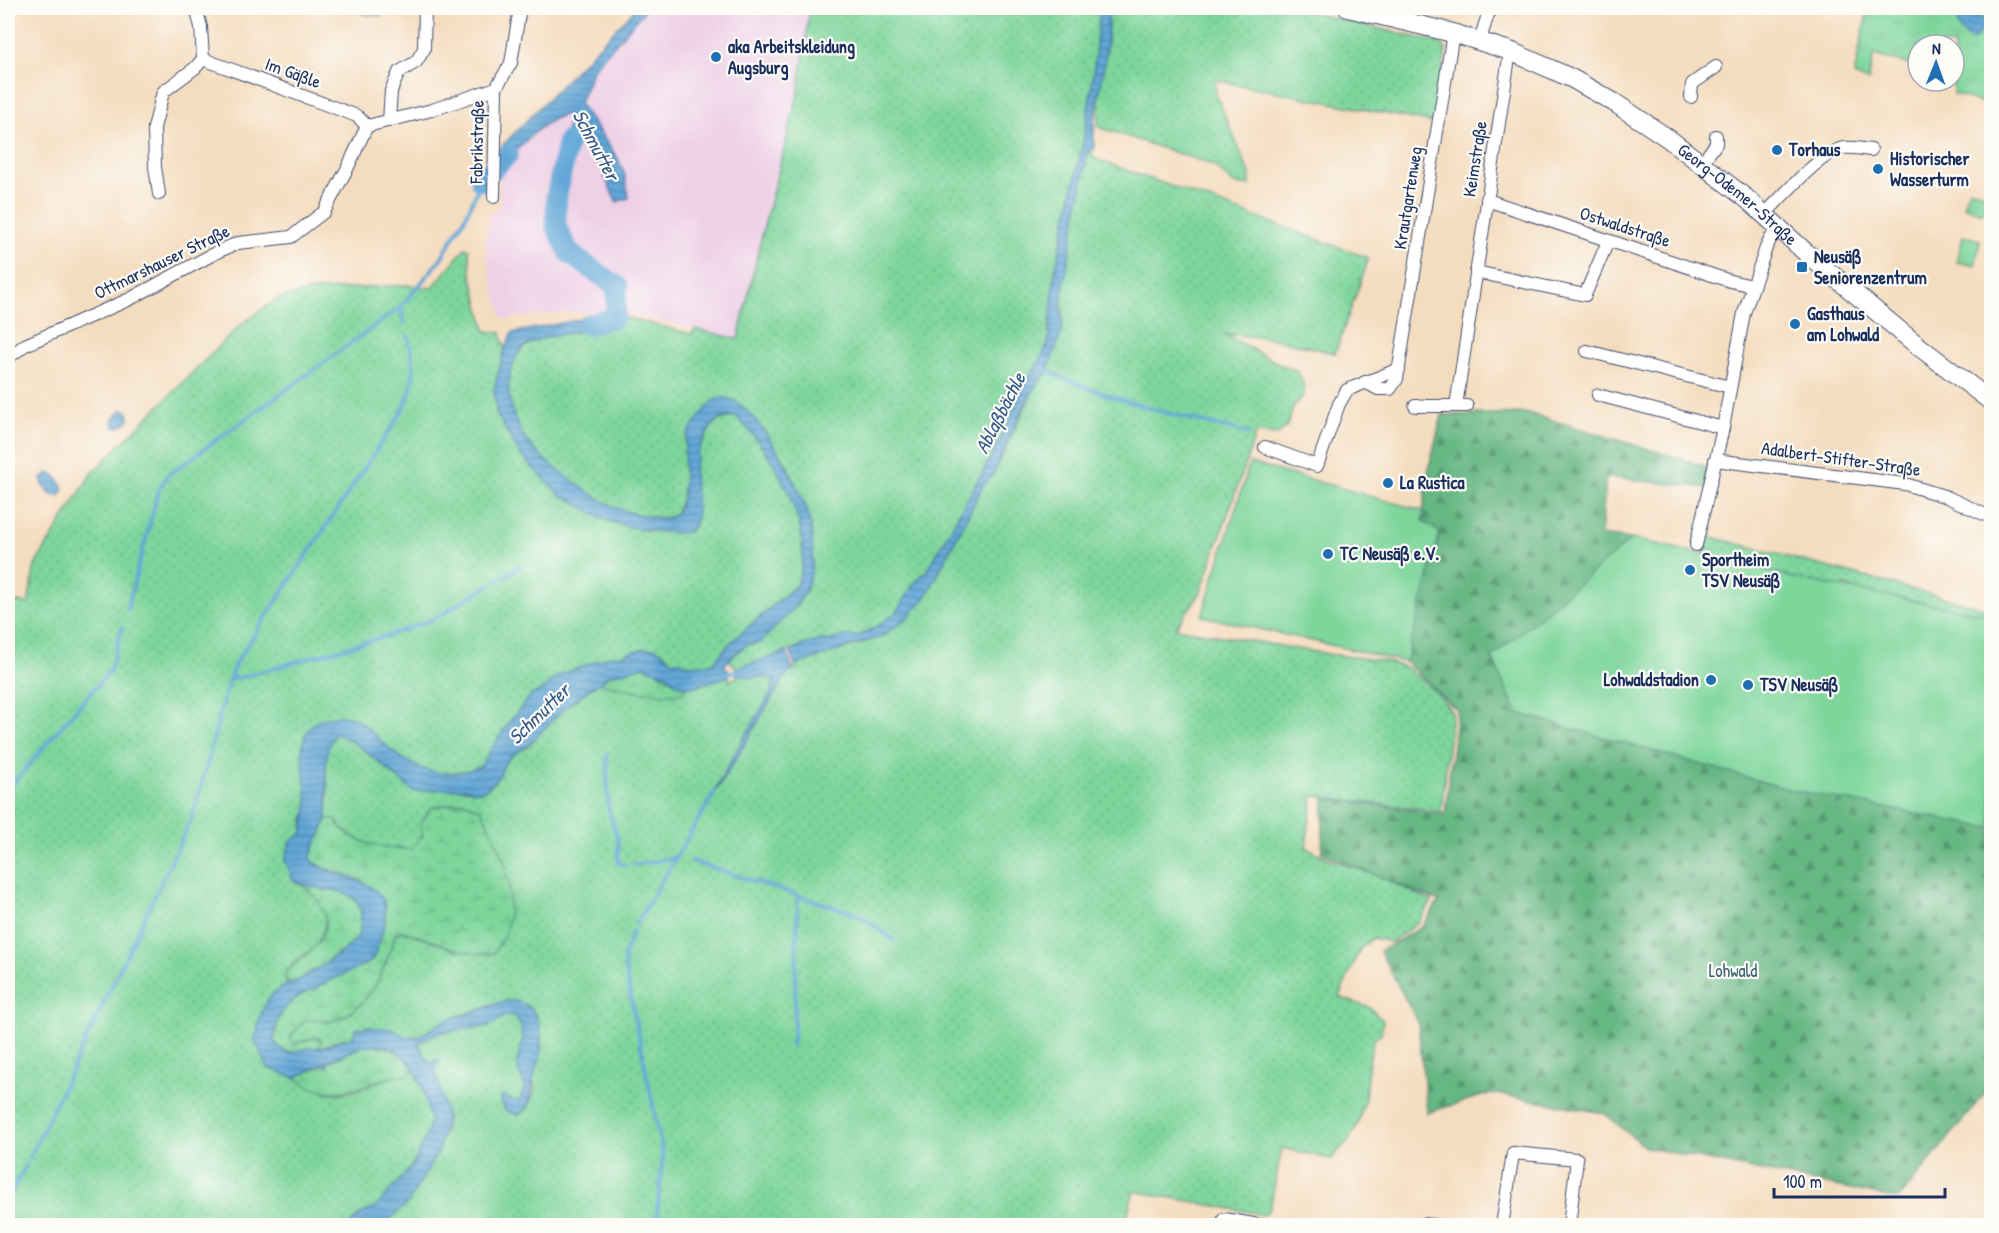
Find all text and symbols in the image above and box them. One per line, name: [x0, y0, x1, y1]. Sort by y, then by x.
north arrow: [1906, 33, 1966, 93]
place label: aka Arbeitskleidung Augsburg: [728, 34, 855, 81]
text: N: [1932, 37, 1941, 59]
marker: aka Arbeitskleidung Augsburg: [709, 50, 723, 64]
street label: Im Gäßle: [262, 51, 325, 94]
street label: Fabrikstraße: [463, 100, 490, 185]
water label: Schmutter: [567, 105, 627, 187]
street label: Keimstraße: [1456, 119, 1493, 199]
street label: Georg-Odemer-Straße: [1673, 137, 1803, 251]
place label: Torhaus: [1788, 137, 1840, 162]
marker: Torhaus: [1770, 143, 1784, 157]
street label: Krautgartenweg: [1387, 145, 1428, 251]
place label: Historischer Wasserturm: [1890, 146, 1969, 192]
marker: Historischer Wasserturm: [1871, 162, 1885, 176]
street label: Ostwaldstraße: [1577, 200, 1674, 253]
street label: Ottmarshauser Straße: [90, 218, 234, 305]
place label: Neusäß Seniorenzentrum: [1814, 244, 1927, 290]
marker: Neusäß Seniorenzentrum: [1795, 260, 1809, 274]
place label: Gasthaus am Lohwald: [1807, 301, 1879, 347]
marker: Gasthaus am Lohwald: [1788, 317, 1802, 331]
water label: Ablaßbächle: [968, 367, 1033, 458]
street label: Adalbert-Stifter-Straße: [1760, 435, 1922, 482]
place label: La Rustica: [1400, 470, 1465, 495]
marker: La Rustica: [1381, 476, 1395, 490]
place label: TC Neusäß e.V.: [1339, 541, 1439, 567]
marker: TC Neusäß e.V.: [1321, 547, 1335, 561]
place label: Sportheim TSV Neusäß: [1701, 547, 1780, 594]
marker: Sportheim TSV Neusäß: [1683, 563, 1697, 577]
place label: Lohwaldstadion: [1604, 667, 1699, 692]
place label: TSV Neusäß: [1759, 672, 1838, 698]
marker: Lohwaldstadion: [1704, 673, 1718, 687]
water label: Schmutter: [502, 676, 577, 750]
marker: TSV Neusäß: [1741, 678, 1755, 692]
park label: Lohwald: [1709, 958, 1757, 983]
scale bar: [1774, 1161, 1945, 1199]
text: 100 m: [1783, 1169, 1822, 1194]

